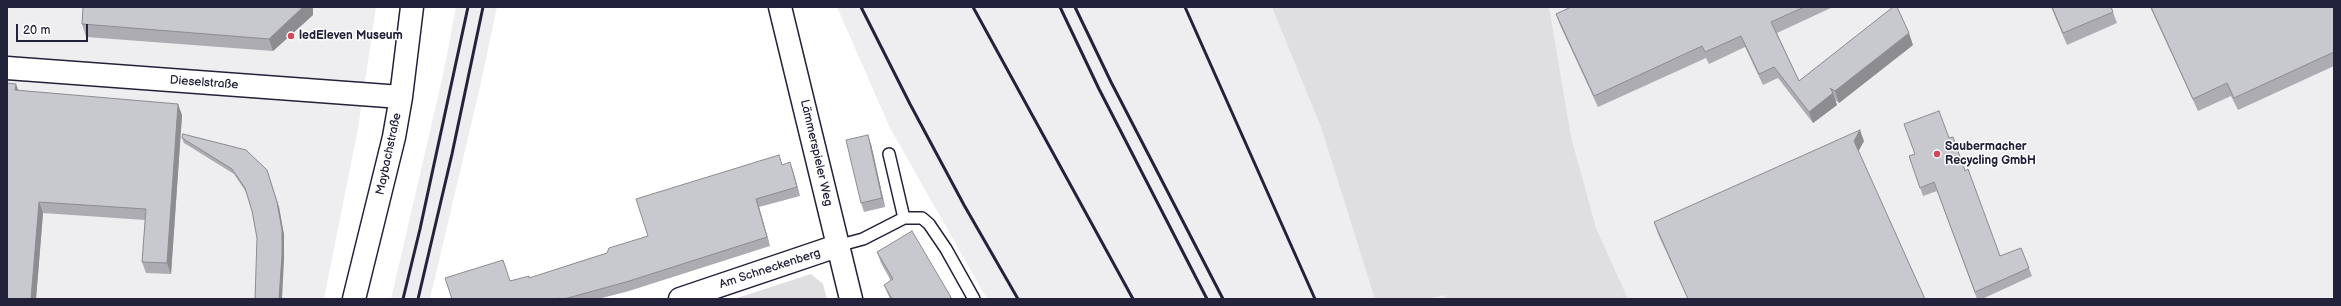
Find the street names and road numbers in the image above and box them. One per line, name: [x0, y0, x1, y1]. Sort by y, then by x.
street label: Dieselstraße: [169, 73, 239, 93]
street label: Lämmerspieler Weg: [797, 98, 835, 208]
street label: Maybachstraße: [373, 112, 405, 196]
street label: Am Schneckenberg: [718, 246, 822, 292]

